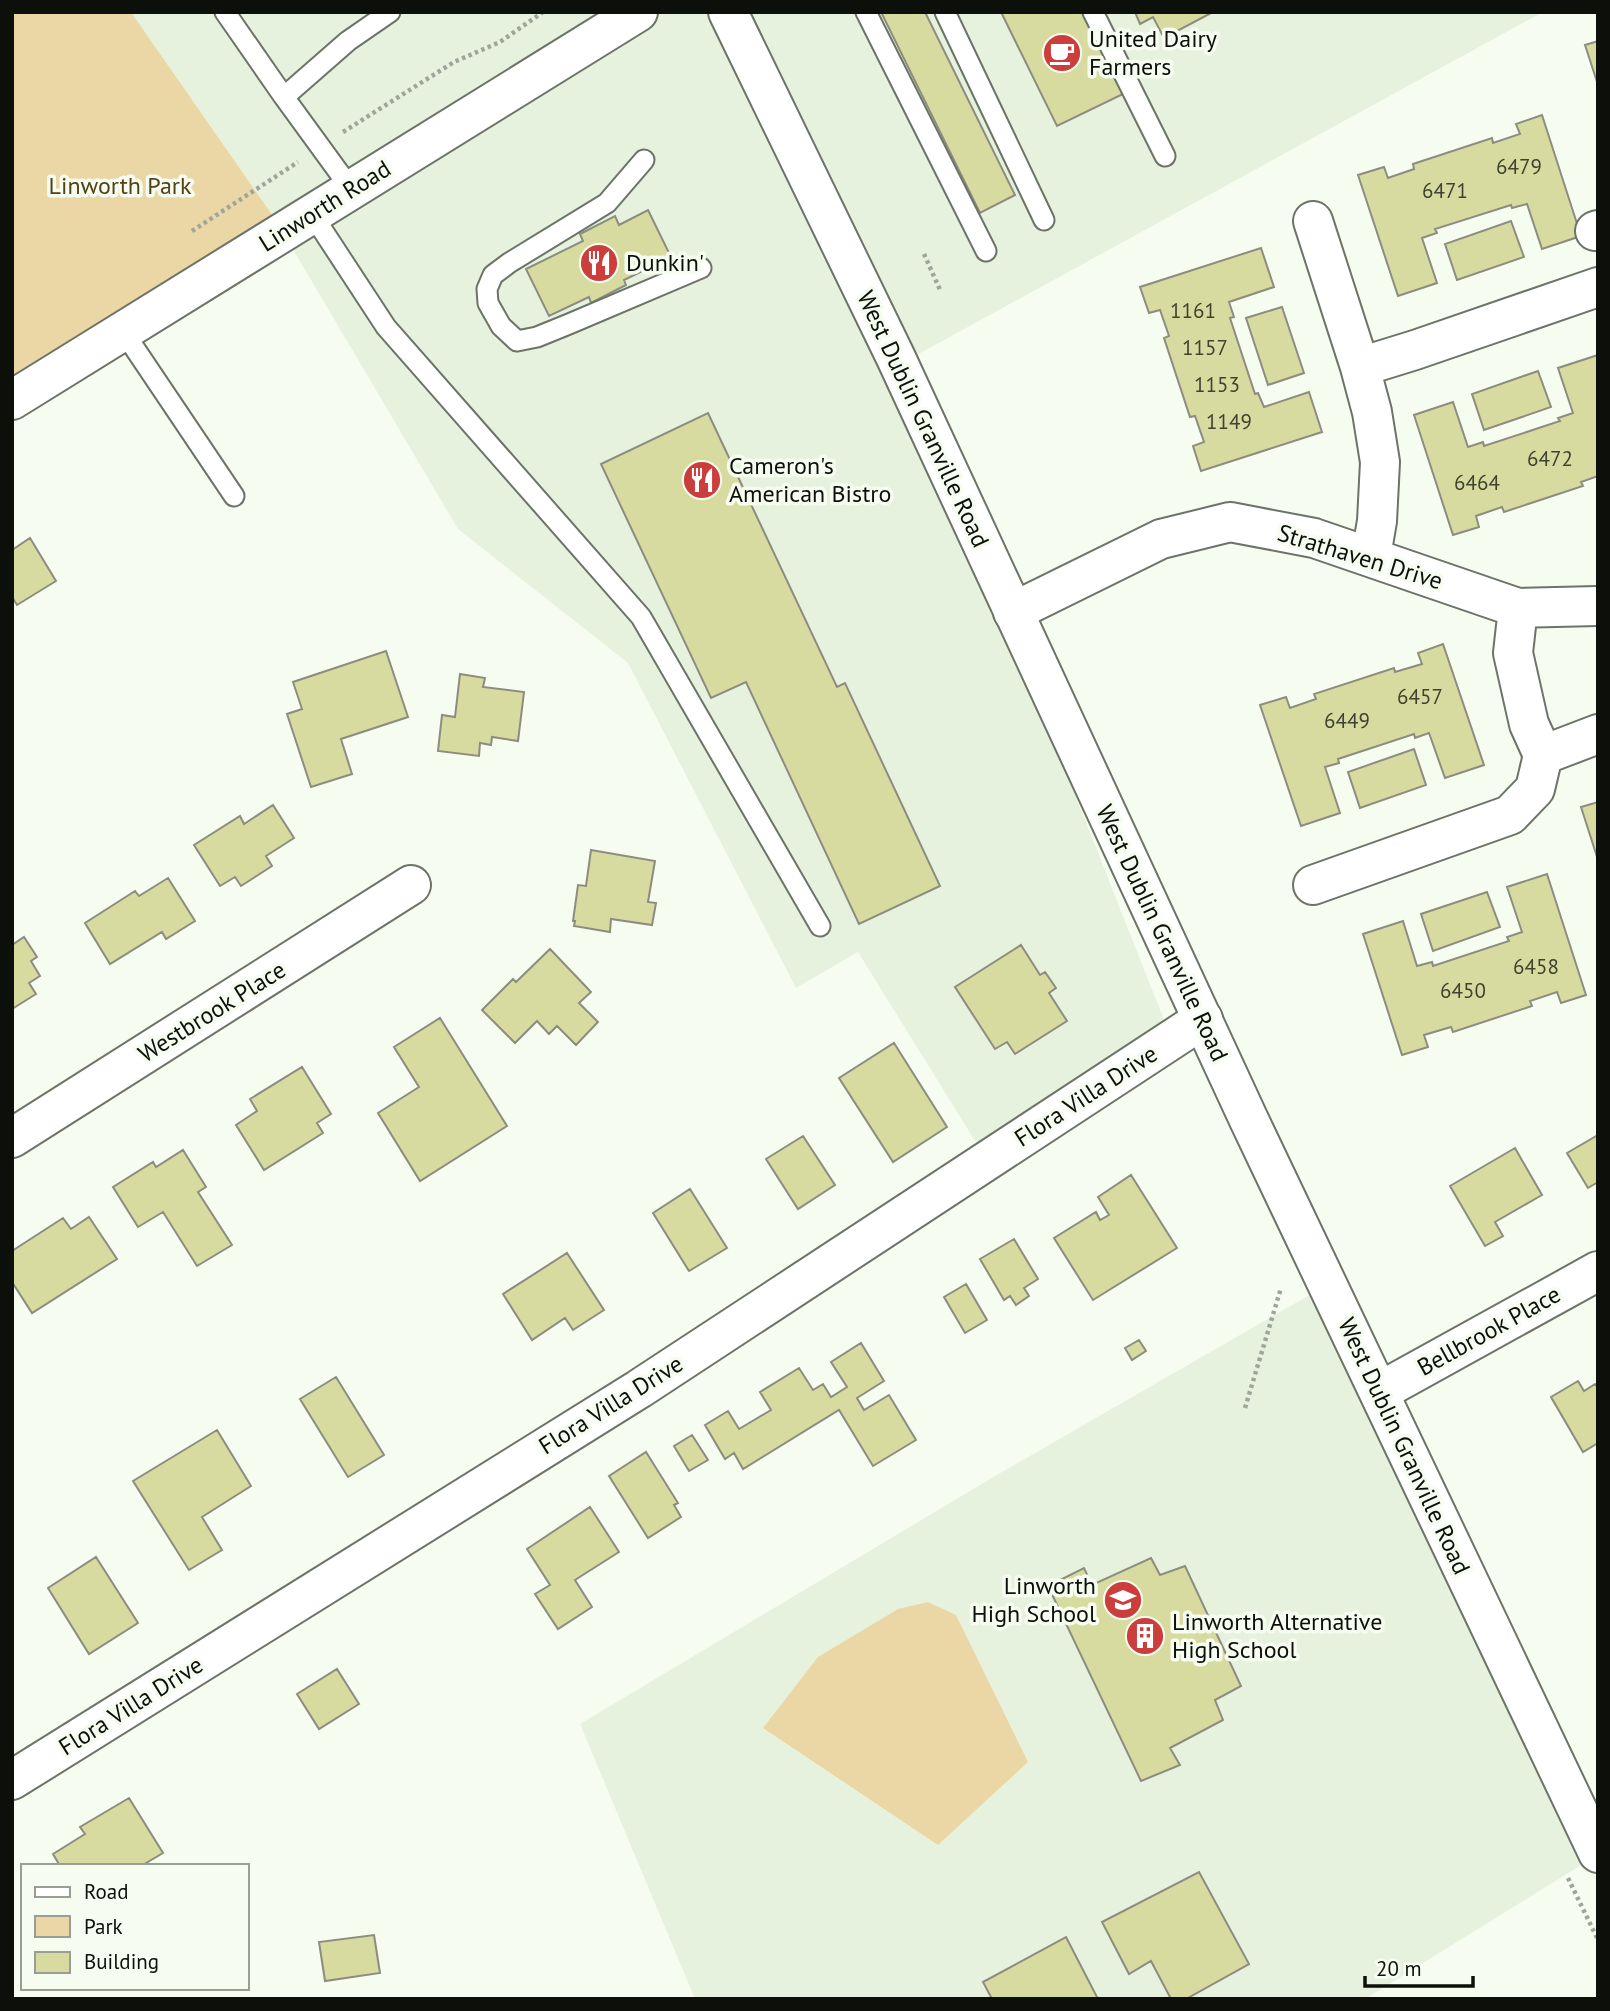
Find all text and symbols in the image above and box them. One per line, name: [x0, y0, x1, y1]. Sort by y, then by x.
place label: United Dairy Farmers: [1089, 23, 1217, 82]
cafe icon: United Dairy Farmers: [1041, 32, 1083, 74]
street label: Linworth Road: [253, 153, 396, 258]
house number: 6479: [1496, 153, 1542, 180]
park label: Linworth Park: [49, 170, 192, 201]
house number: 6471: [1422, 177, 1468, 204]
restaurant icon: Dunkin': [578, 242, 620, 284]
place label: Dunkin': [626, 247, 704, 278]
street label: West Dublin Granville Road: [850, 286, 997, 552]
house number: 1161: [1170, 297, 1216, 324]
house number: 1157: [1182, 334, 1228, 361]
house number: 1153: [1194, 371, 1240, 398]
house number: 1149: [1206, 408, 1252, 435]
house number: 6472: [1527, 445, 1573, 472]
place label: Cameron's American Bistro: [729, 450, 891, 509]
restaurant icon: Cameron's American Bistro: [681, 459, 723, 501]
house number: 6464: [1454, 469, 1500, 496]
street label: Strathaven Drive: [1274, 517, 1446, 596]
house number: 6457: [1397, 683, 1443, 710]
house number: 6449: [1324, 707, 1370, 734]
street label: West Dublin Granville Road: [1089, 800, 1236, 1066]
house number: 6458: [1513, 953, 1559, 980]
street label: Westbrook Place: [132, 954, 291, 1069]
house number: 6450: [1440, 977, 1486, 1004]
street label: Flora Villa Drive: [1008, 1038, 1163, 1153]
street label: Bellbrook Place: [1412, 1278, 1566, 1383]
street label: West Dublin Granville Road: [1331, 1313, 1478, 1579]
street label: Flora Villa Drive: [533, 1348, 689, 1461]
place label: Linworth High School: [972, 1570, 1096, 1629]
school or university icon: Linworth High School: [1102, 1579, 1144, 1621]
place label: Linworth Alternative High School: [1172, 1606, 1382, 1665]
building icon: Linworth Alternative High School: [1124, 1615, 1166, 1657]
street label: Flora Villa Drive: [53, 1649, 209, 1762]
legend: [21, 1864, 248, 1990]
text: Road: [84, 1878, 128, 1905]
text: Park: [84, 1913, 123, 1940]
scale bar: [1365, 1944, 1474, 1988]
text: Building: [84, 1948, 159, 1975]
text: 20 m: [1376, 1955, 1422, 1982]

